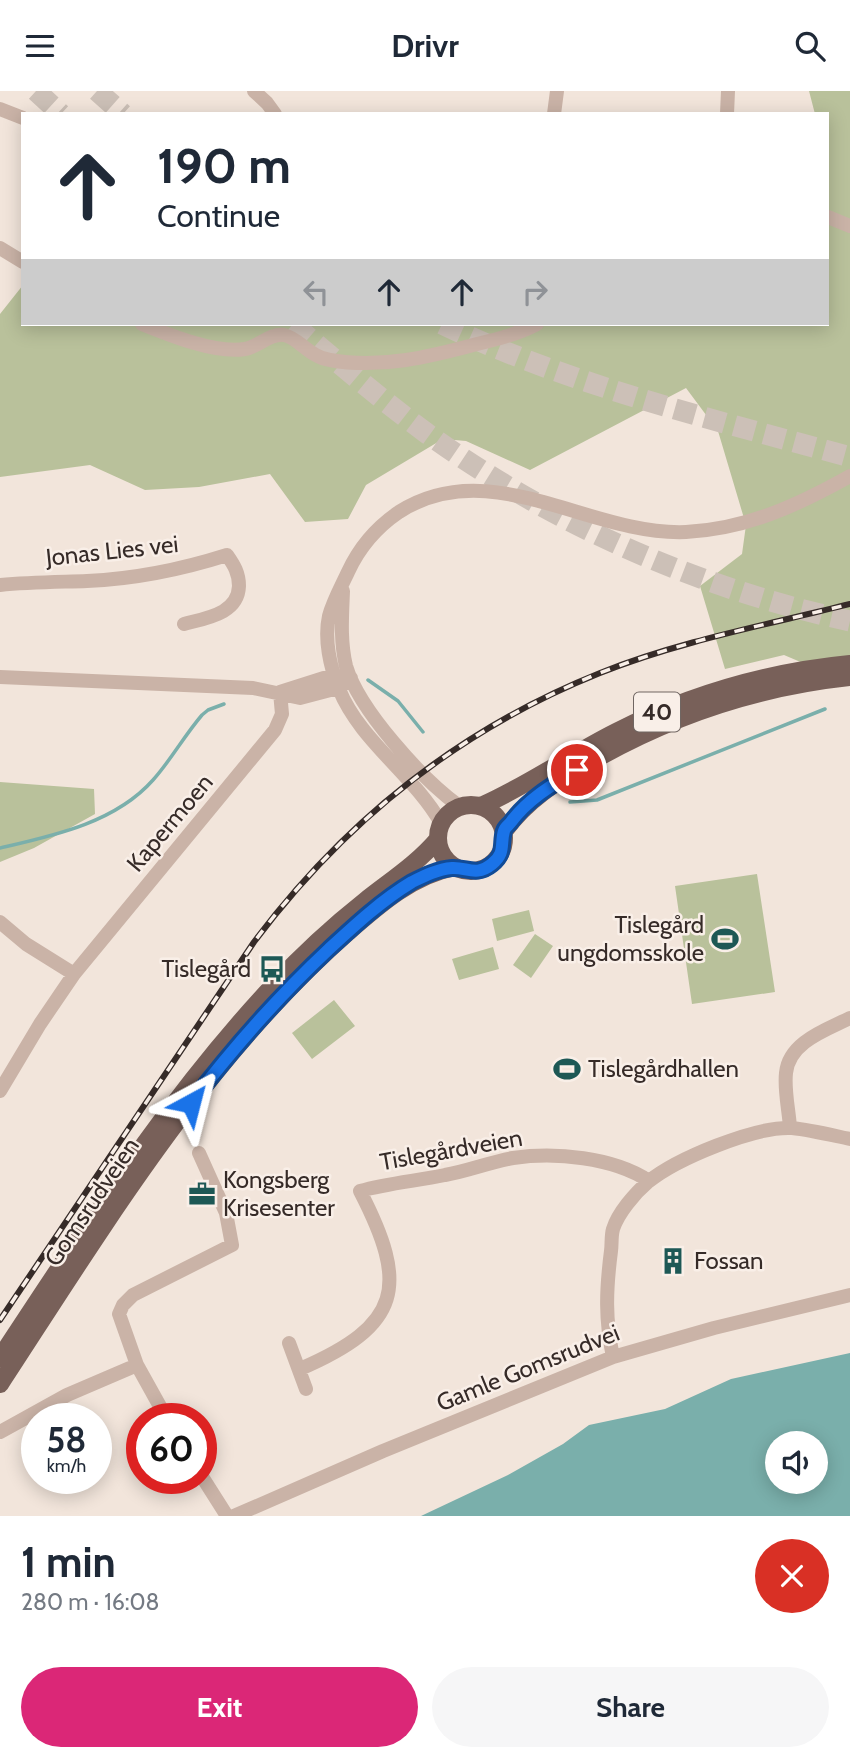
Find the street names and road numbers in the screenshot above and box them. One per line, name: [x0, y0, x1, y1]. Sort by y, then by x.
street label: Jonas Lies vei: [43, 529, 180, 572]
road number: 40: [634, 692, 680, 731]
street label: Kapermoen: [120, 768, 219, 877]
street label: Tislegårdveien: [377, 1123, 524, 1176]
street label: Gomsrudveien: [38, 1132, 145, 1271]
street label: Gamle Gomsrudvei: [432, 1318, 623, 1417]

